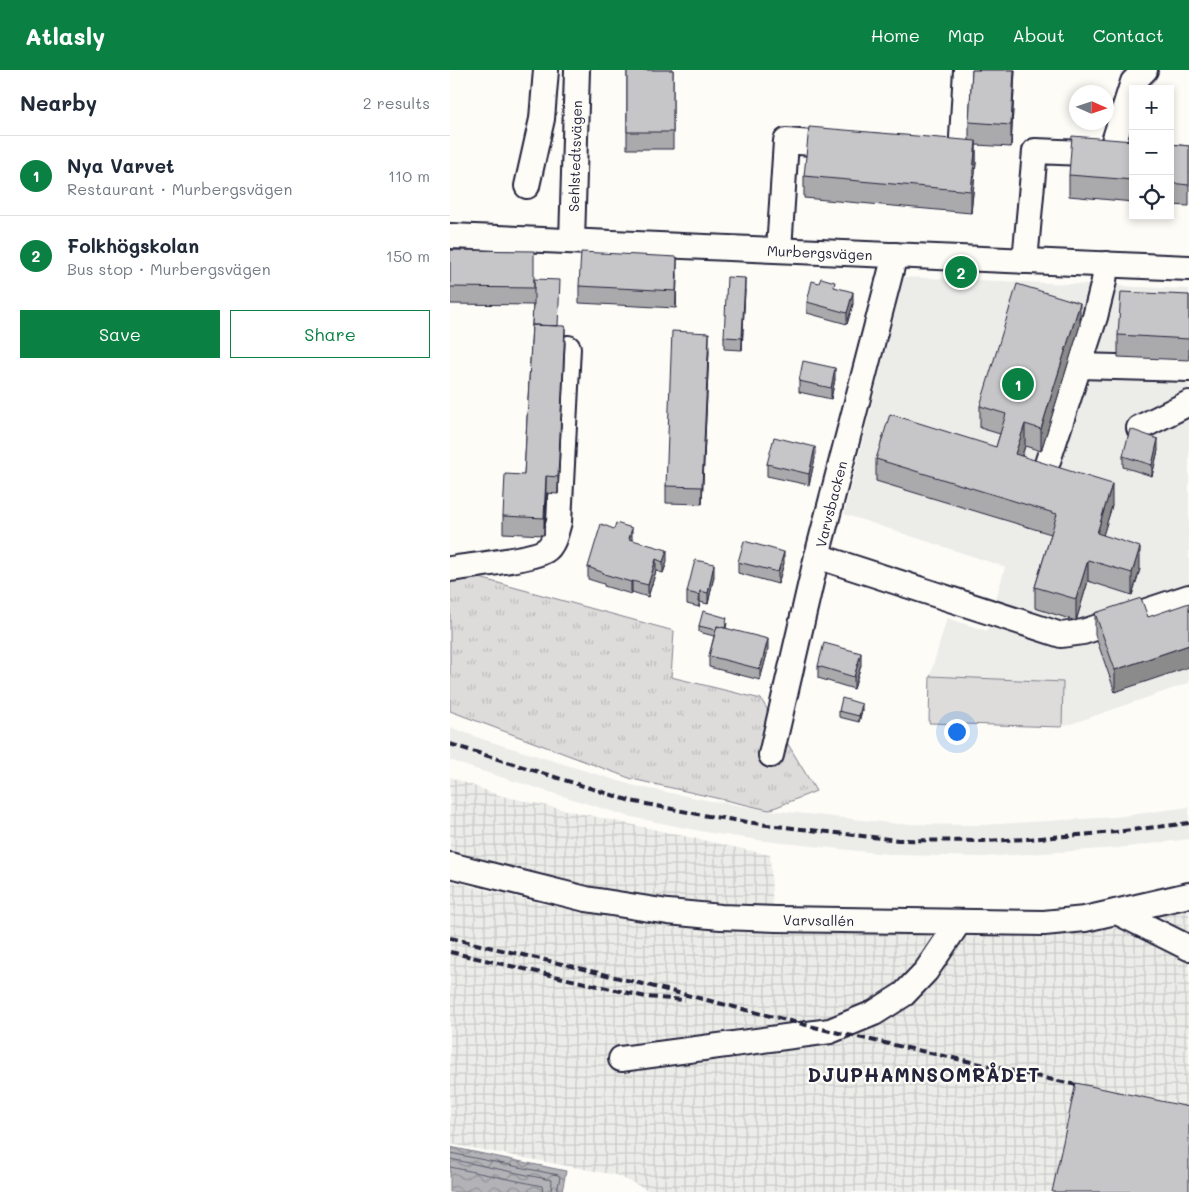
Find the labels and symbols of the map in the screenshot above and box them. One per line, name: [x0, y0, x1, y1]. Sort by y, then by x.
north arrow: [1069, 85, 1114, 130]
street label: Sehlstedtsvägen: [563, 100, 586, 212]
street label: Murbergsvägen: [766, 240, 873, 264]
pin: 2: [945, 253, 977, 291]
pin: 1: [1002, 365, 1034, 403]
street label: Varvsbacken: [810, 459, 851, 549]
your location: [944, 719, 970, 745]
street label: Varvsallén: [783, 910, 854, 930]
district label: DJUPHAMNSOMRÅDET: [808, 1062, 1040, 1087]

